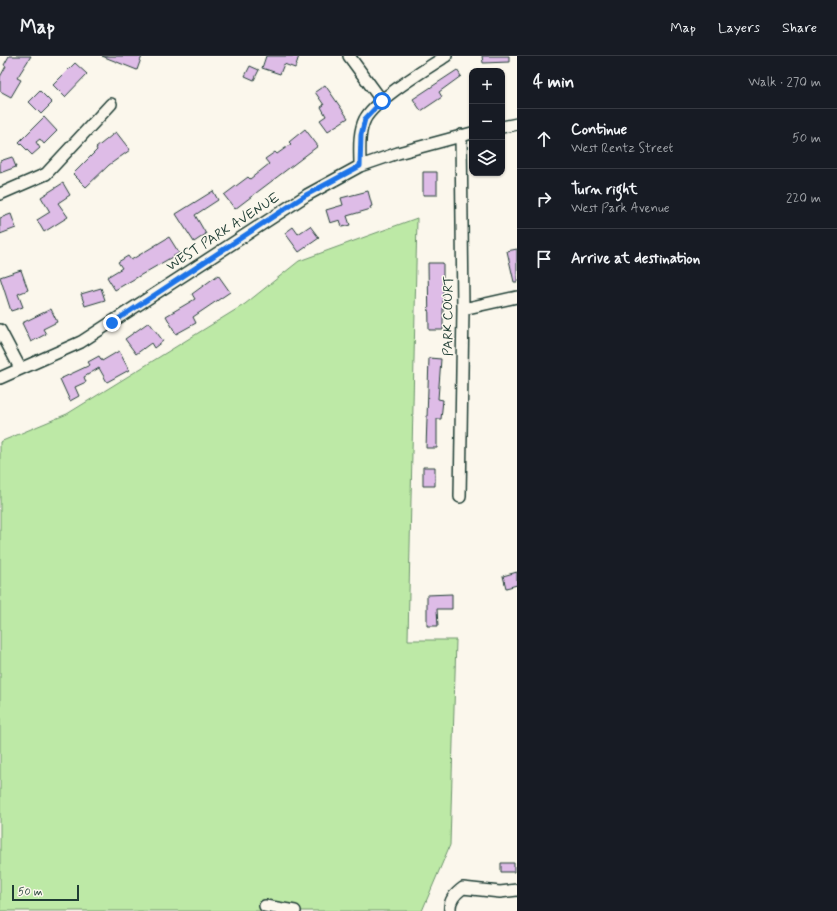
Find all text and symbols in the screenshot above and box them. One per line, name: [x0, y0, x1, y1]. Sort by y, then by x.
text: Map: [20, 15, 55, 40]
text: Map: [670, 19, 696, 37]
text: Layers: [718, 19, 760, 37]
text: Share: [782, 19, 817, 37]
map controls: [469, 68, 505, 176]
button: +: [469, 68, 505, 104]
text: 4 min: [533, 71, 574, 93]
text: Walk · 270 m: [748, 74, 821, 91]
route start: [373, 92, 391, 110]
button: −: [469, 104, 505, 140]
text: Continue: [571, 120, 627, 140]
icon: ahead: [533, 128, 555, 150]
text: 50 m: [792, 130, 821, 147]
button: layers: [469, 140, 505, 176]
text: West Rentz Street: [571, 140, 673, 157]
text: Turn right: [571, 180, 638, 200]
icon: right: [533, 188, 555, 210]
street label: WEST PARK AVENUE: [163, 189, 283, 275]
text: 220 m: [786, 190, 821, 207]
text: West Park Avenue: [571, 200, 670, 217]
icon: arrive: [533, 248, 555, 270]
text: Arrive at destination: [571, 249, 700, 269]
street label: PARK COURT: [439, 276, 457, 356]
route end: [103, 314, 121, 332]
scale bar: [12, 883, 79, 902]
text: 50 m: [18, 885, 43, 899]

